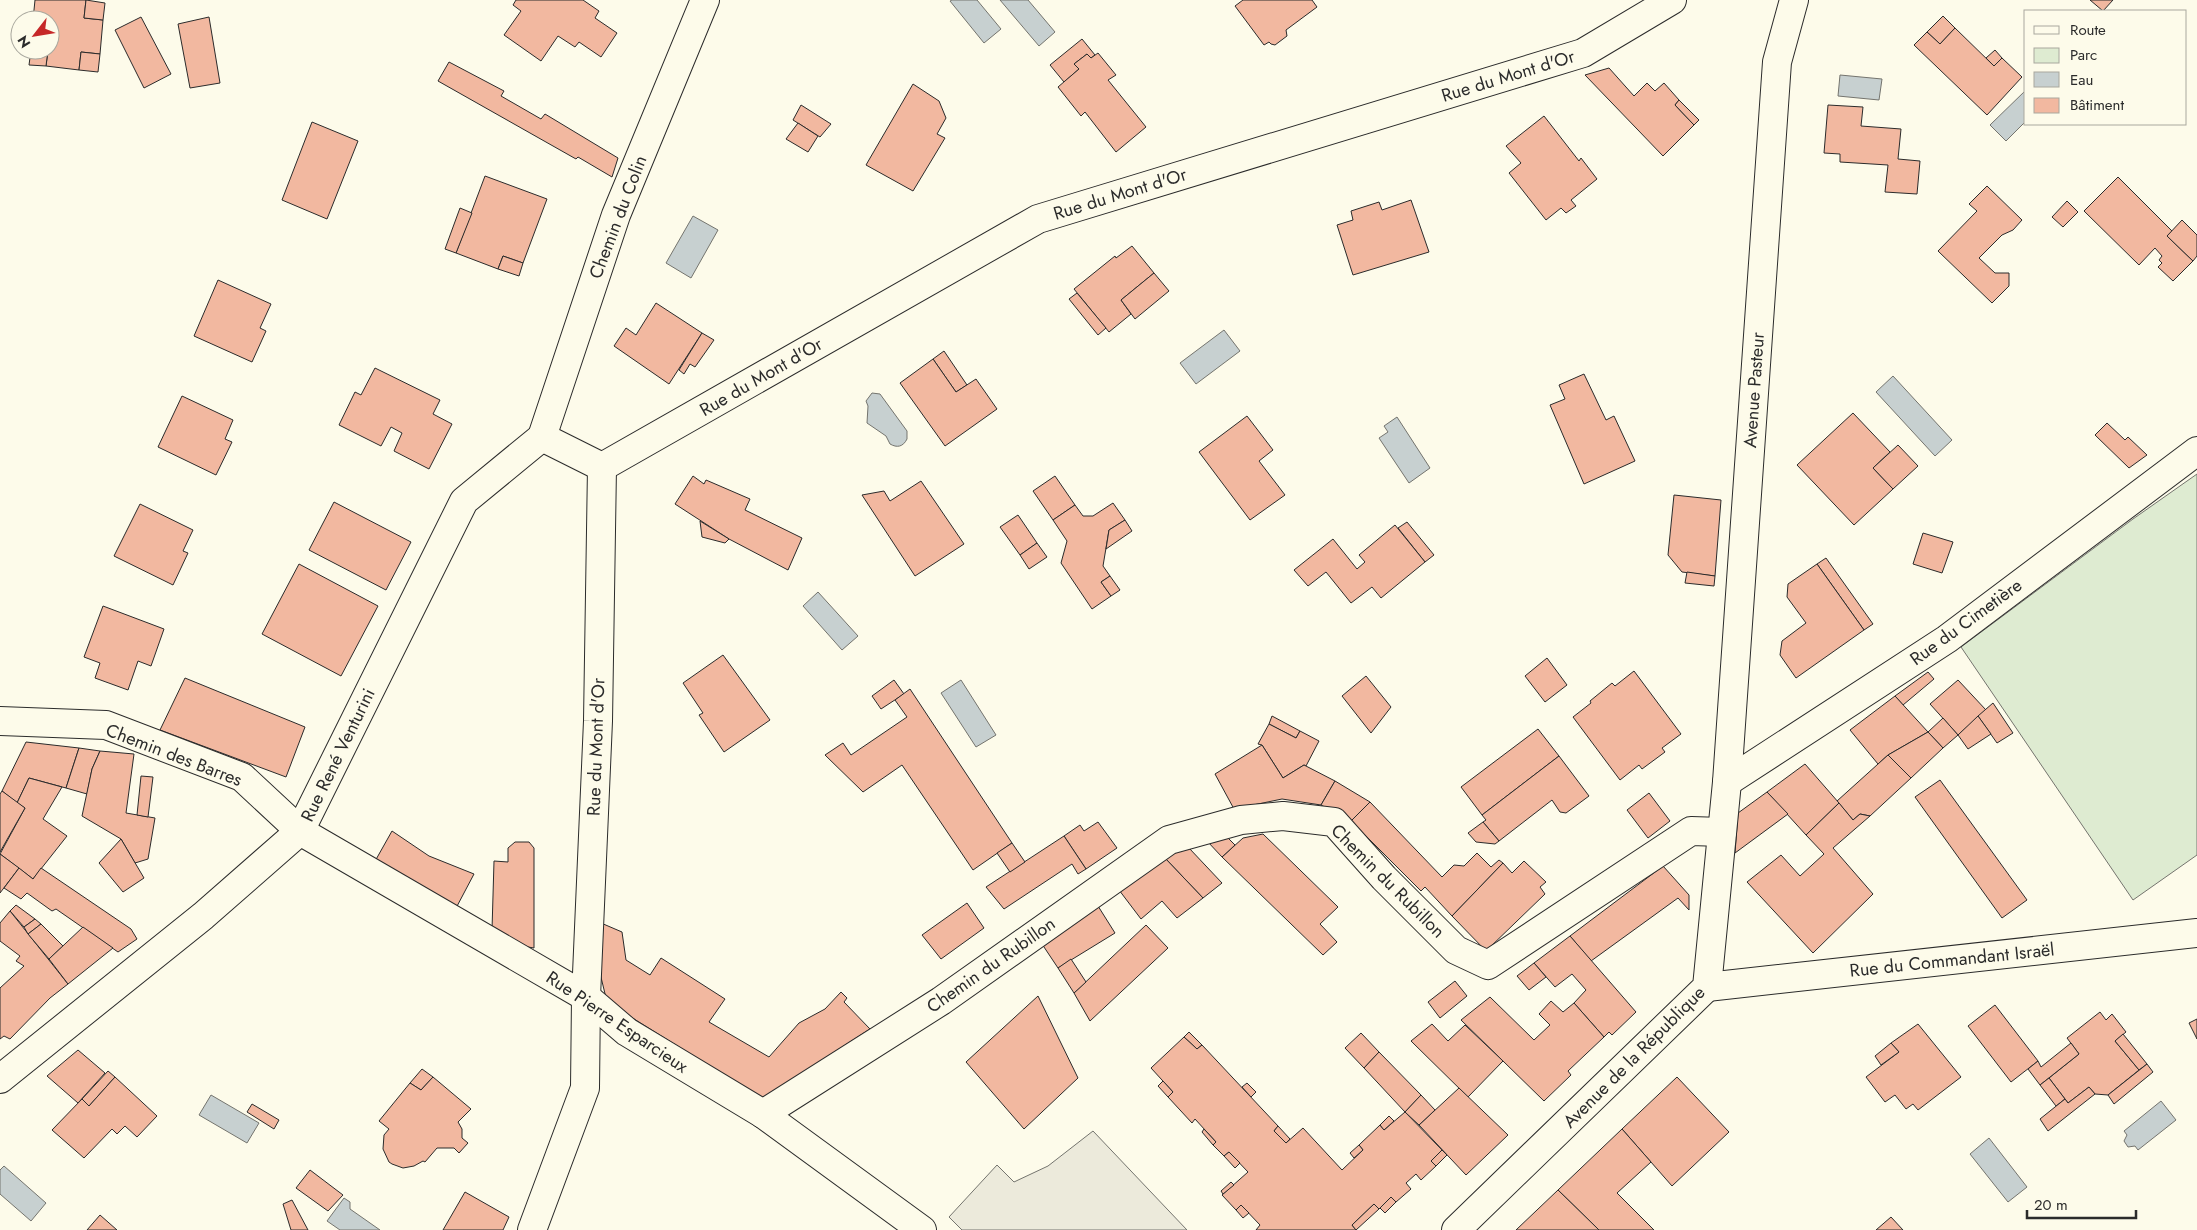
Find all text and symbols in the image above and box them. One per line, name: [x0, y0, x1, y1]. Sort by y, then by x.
north arrow: [10, 10, 60, 60]
legend: [2024, 10, 2187, 125]
text: Route: [2070, 19, 2106, 41]
text: N: [12, 32, 35, 52]
street label: Rue du Mont d'Or: [1438, 43, 1579, 109]
text: Parc: [2070, 44, 2097, 66]
text: Eau: [2070, 69, 2093, 91]
text: Bâtiment: [2070, 94, 2124, 116]
street label: Chemin du Colin: [583, 152, 653, 282]
street label: Rue du Mont d'Or: [1050, 161, 1191, 227]
street label: Avenue Pasteur: [1737, 330, 1771, 449]
street label: Rue du Mont d'Or: [695, 331, 828, 423]
street label: Rue du Cimetière: [1905, 572, 2027, 672]
street label: Rue du Mont d'Or: [581, 677, 611, 816]
street label: Rue René Venturini: [294, 684, 382, 826]
street label: Chemin des Barres: [102, 717, 246, 793]
street label: Chemin du Rubillon: [1325, 818, 1451, 944]
street label: Chemin du Rubillon: [921, 911, 1061, 1019]
street label: Rue du Commandant Israël: [1848, 936, 2056, 984]
street label: Rue Pierre Esparcieux: [541, 965, 694, 1080]
street label: Avenue de la République: [1557, 980, 1711, 1134]
scale bar: [2027, 1188, 2136, 1220]
text: 20 m: [2034, 1194, 2068, 1216]

